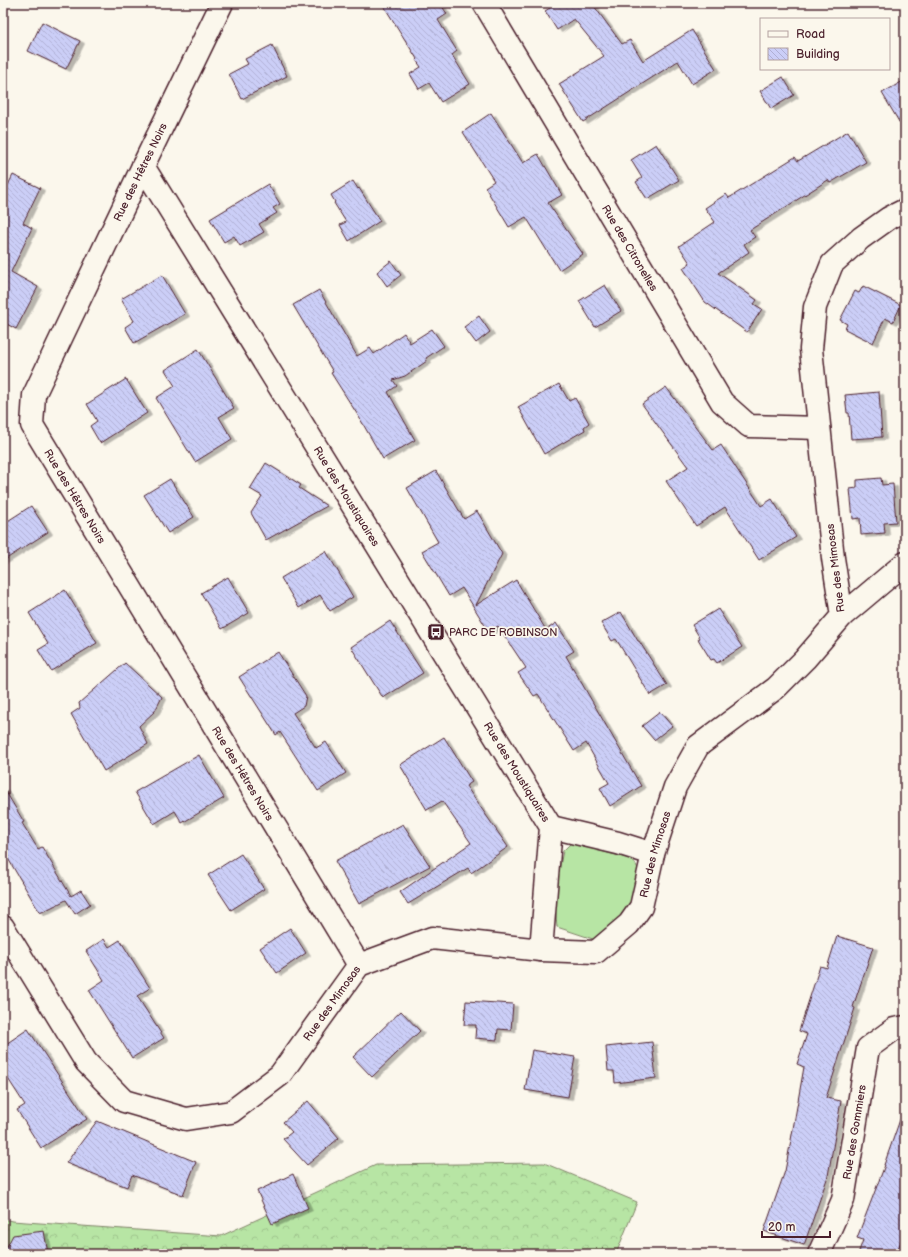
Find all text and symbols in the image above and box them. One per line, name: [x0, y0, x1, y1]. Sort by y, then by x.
legend: [760, 18, 890, 70]
text: Road: [796, 27, 825, 42]
text: Building: [796, 47, 840, 62]
street label: Rue des Hêtres Noirs: [111, 120, 170, 224]
street label: Rue des Citronelles: [599, 203, 661, 294]
street label: Rue des Moustiquaires: [311, 444, 382, 549]
street label: Rue des Hêtres Noirs: [41, 447, 109, 546]
street label: Rue des Mimosas: [824, 522, 847, 613]
bus stop icon: PARC DE ROBINSON: [426, 622, 446, 642]
place label: PARC DE ROBINSON: [449, 626, 557, 639]
street label: Rue des Moustiquaires: [481, 720, 553, 825]
street label: Rue des Hêtres Noirs: [209, 724, 276, 824]
street label: Rue des Mimosas: [637, 809, 674, 899]
street label: Rue des Mimosas: [301, 963, 364, 1043]
street label: Rue des Gommiers: [840, 1083, 869, 1181]
scale bar: [762, 1213, 830, 1239]
text: 20 m: [768, 1220, 795, 1235]

